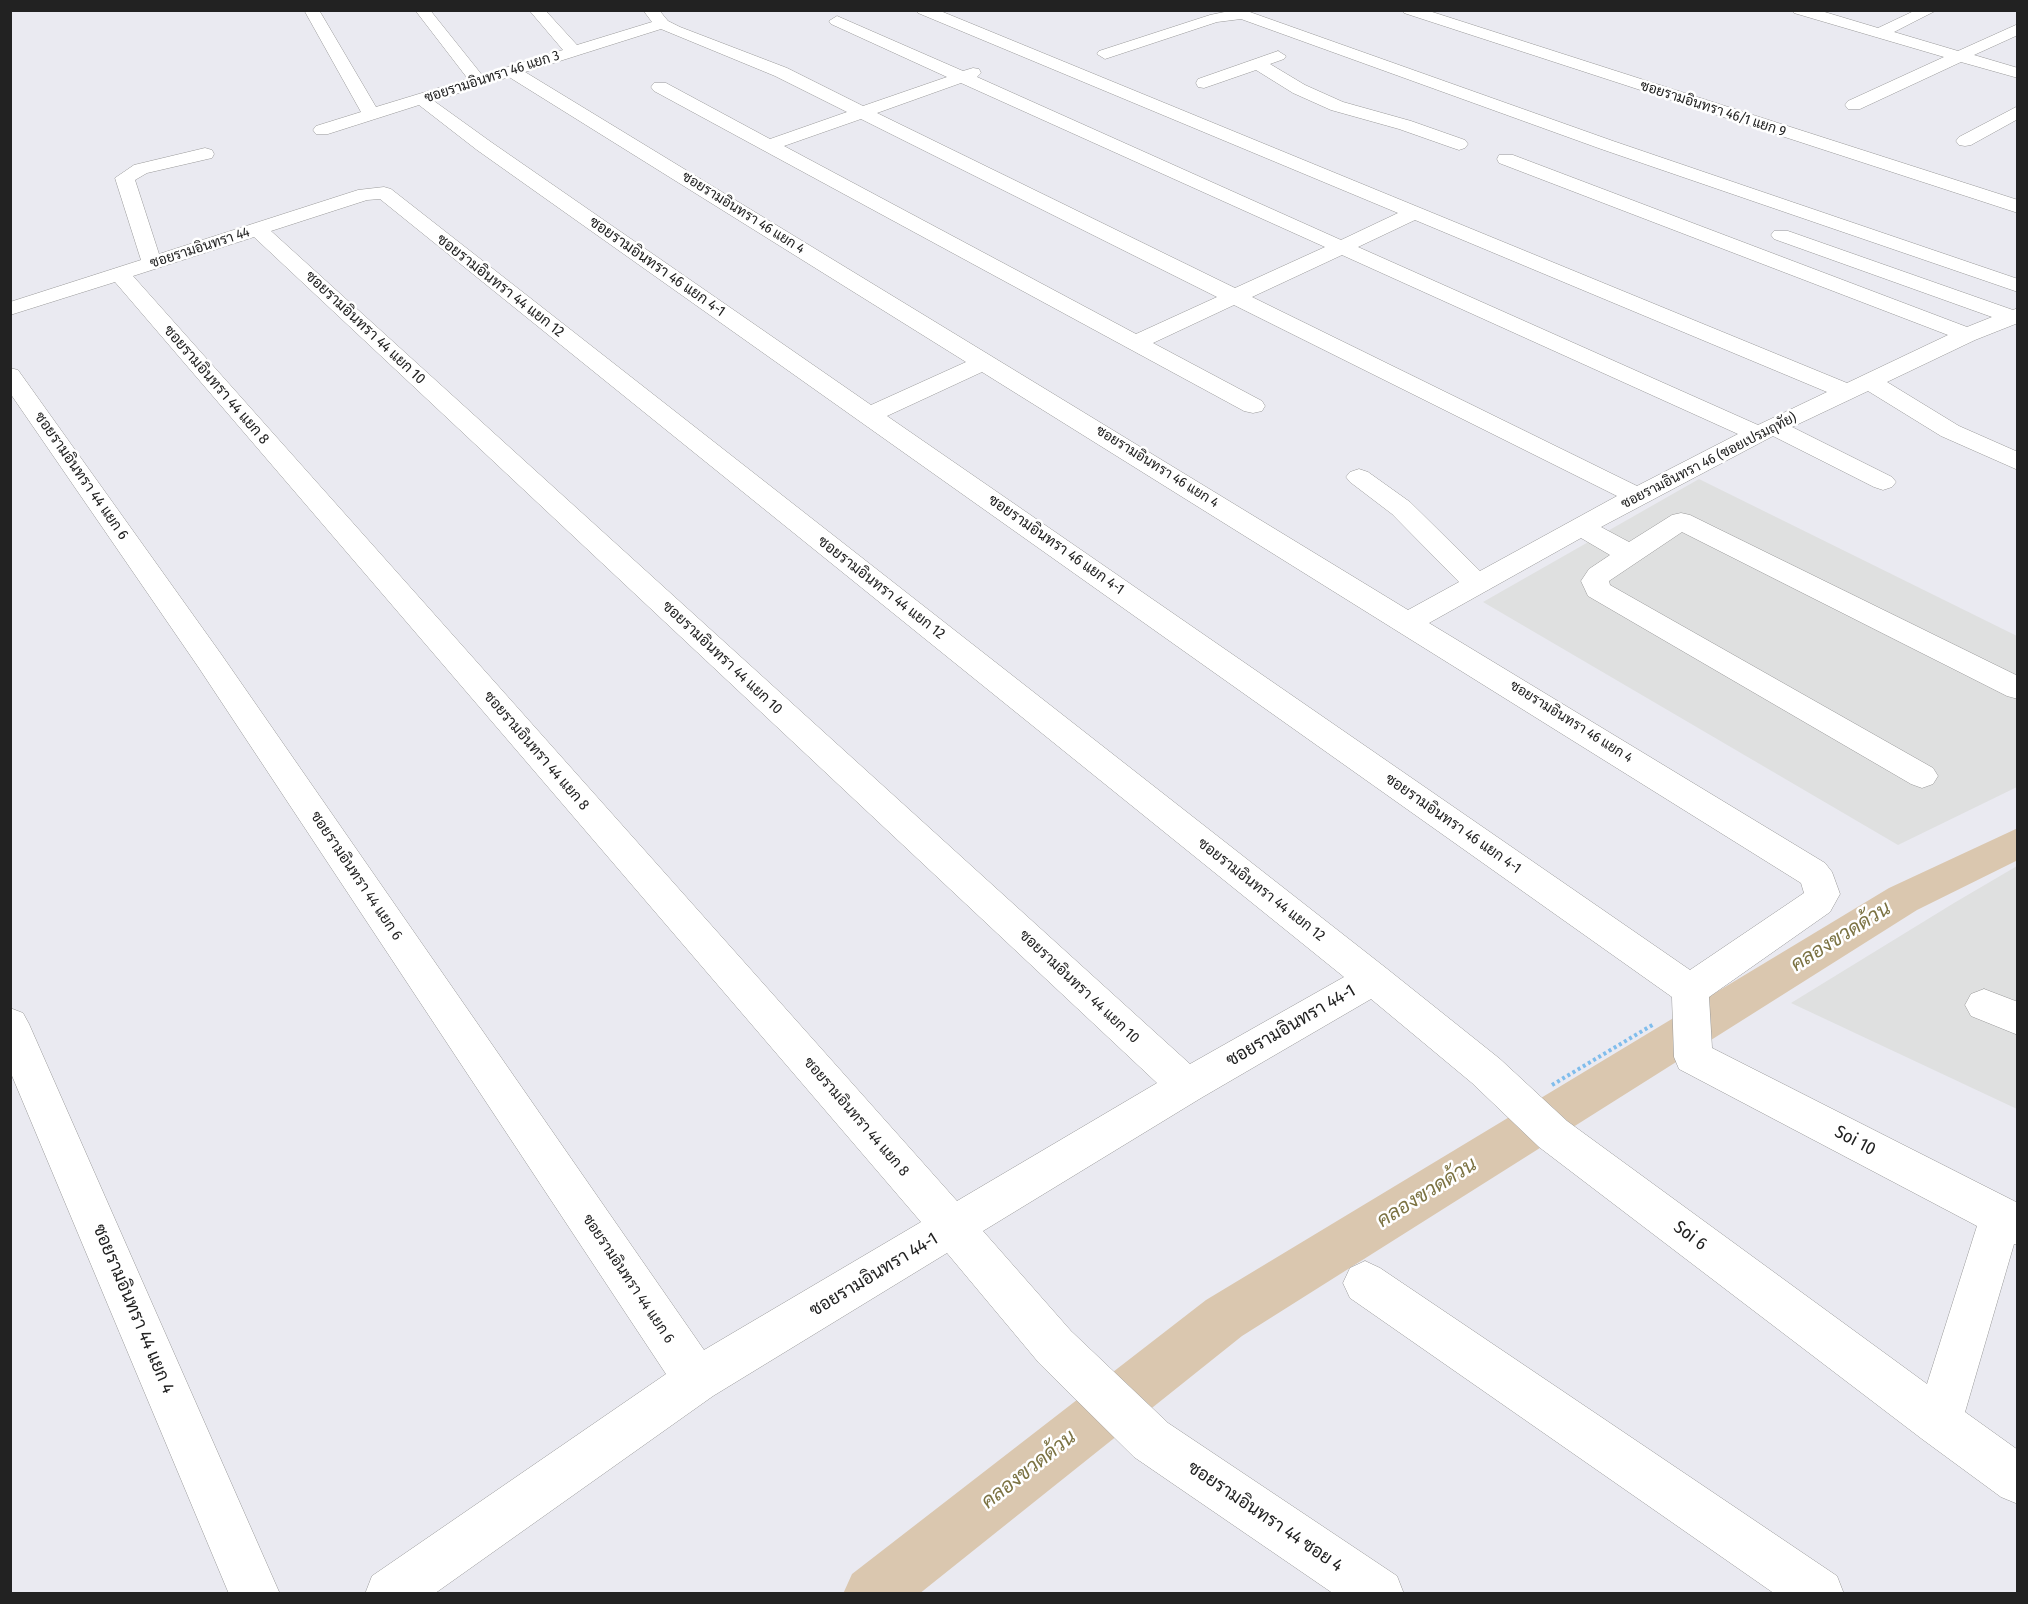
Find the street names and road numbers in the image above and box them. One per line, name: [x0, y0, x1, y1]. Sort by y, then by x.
street label: ซอยรามอินทรา 46 แยก 3: [422, 47, 562, 107]
street label: ซอยรามอินทรา 46/1 แยก 9: [1638, 77, 1788, 141]
street label: ซอยรามอินทรา 46 แยก 4: [679, 168, 807, 258]
street label: ซอยรามอินทรา 46 แยก 4-1: [586, 213, 728, 321]
street label: ซอยรามอินทรา 44: [148, 224, 252, 272]
street label: ซอยรามอินทรา 44 แยก 12: [433, 231, 567, 341]
street label: ซอยรามอินทรา 44 แยก 10: [301, 268, 429, 388]
street label: ซอยรามอินทรา 44 แยก 8: [159, 322, 273, 448]
street label: ซอยรามอินทรา 44 แยก 6: [30, 409, 132, 543]
street label: ซอยรามอินทรา 46 (ซอยเปรมฤทัย): [1619, 409, 1799, 513]
street label: ซอยรามอินทรา 46 แยก 4: [1093, 422, 1221, 512]
street label: ซอยรามอินทรา 46 แยก 4-1: [985, 491, 1127, 599]
street label: ซอยรามอินทรา 44 แยก 12: [814, 533, 948, 643]
street label: ซอยรามอินทรา 44 แยก 10: [658, 598, 786, 718]
street label: ซอยรามอินทรา 46 แยก 4: [1507, 677, 1635, 767]
street label: ซอยรามอินทรา 44 แยก 8: [479, 688, 593, 814]
street label: ซอยรามอินทรา 46 แยก 4-1: [1382, 770, 1524, 878]
street label: ซอยรามอินทรา 44 แยก 6: [306, 808, 406, 944]
street label: ซอยรามอินทรา 44 แยก 12: [1194, 835, 1328, 945]
street label: ซอยรามอินทรา 44 แยก 10: [1015, 927, 1143, 1047]
street label: ซอยรามอินทรา 44-1: [1222, 980, 1360, 1072]
street label: ซอยรามอินทรา 44 แยก 8: [799, 1054, 913, 1180]
street label: Soi 10: [1831, 1121, 1879, 1161]
street label: ซอยรามอินทรา 44 แยก 6: [578, 1211, 678, 1347]
street label: Soi 6: [1669, 1217, 1711, 1255]
street label: ซอยรามอินทรา 44 แยก 4: [88, 1221, 178, 1397]
street label: ซอยรามอินทรา 44-1: [806, 1228, 942, 1322]
street label: ซอยรามอินทรา 44 ซอย 4: [1183, 1457, 1347, 1577]

